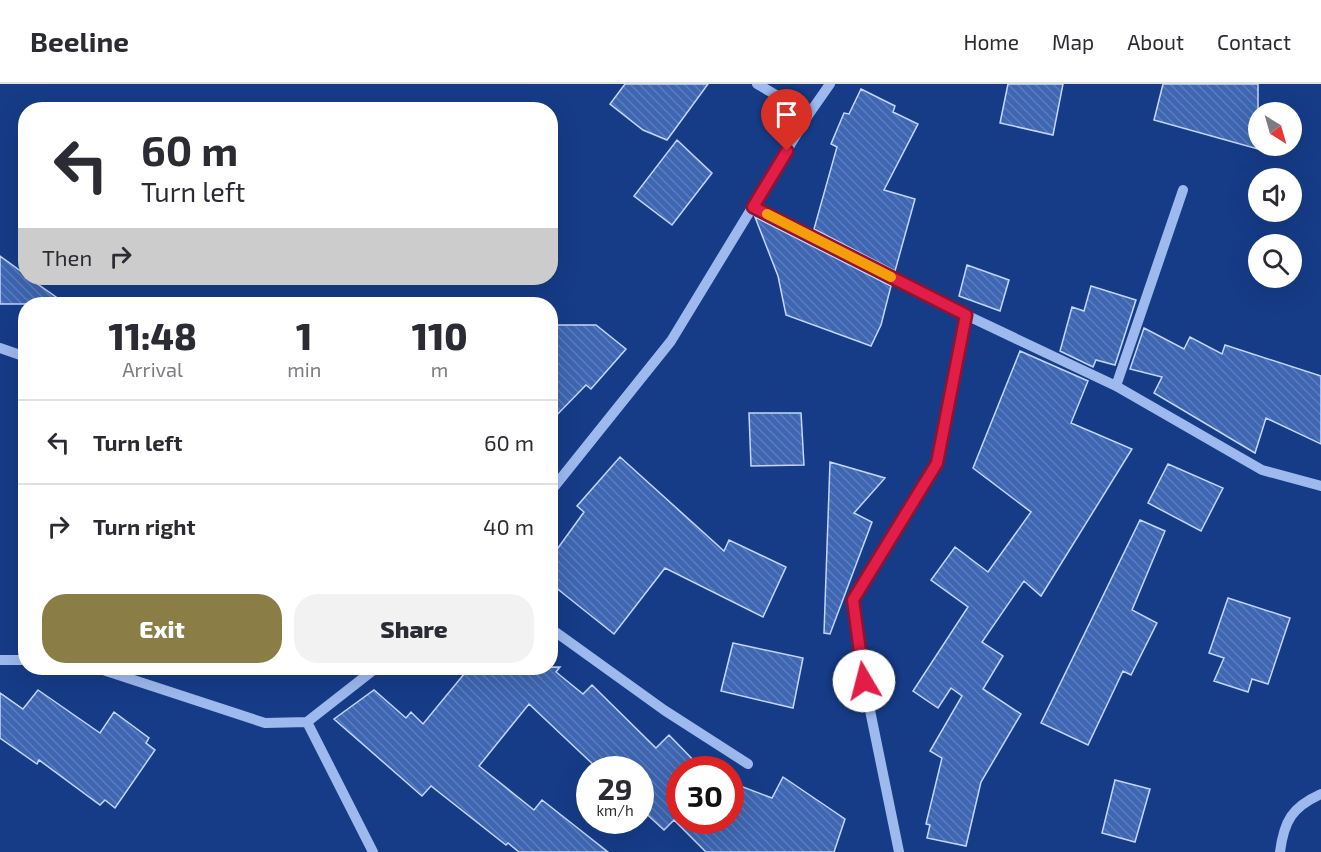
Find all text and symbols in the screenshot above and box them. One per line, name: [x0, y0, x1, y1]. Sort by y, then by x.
text: Beeline: [30, 24, 129, 58]
text: Home: [963, 29, 1019, 54]
text: Map: [1052, 29, 1094, 54]
text: About: [1127, 29, 1184, 54]
text: Contact: [1217, 29, 1291, 54]
pin: [761, 89, 812, 151]
icon: arrive: [770, 98, 803, 131]
north arrow: [1248, 102, 1302, 156]
map controls: [1248, 102, 1302, 288]
text: 60 m: [141, 124, 238, 174]
icon: left: [42, 126, 120, 204]
button: sound: [1248, 168, 1302, 222]
text: Turn left: [141, 175, 245, 207]
button: search: [1248, 234, 1302, 288]
icon: right: [104, 240, 137, 273]
text: Then: [42, 244, 92, 270]
text: 11:48: [108, 314, 197, 357]
text: 1: [296, 314, 312, 357]
text: 110: [412, 314, 468, 357]
text: Arrival: [122, 357, 183, 381]
text: min: [287, 357, 321, 381]
text: m: [431, 357, 448, 381]
icon: left: [42, 426, 75, 459]
text: Turn left: [93, 429, 182, 455]
text: 60 m: [484, 429, 534, 455]
icon: right: [42, 510, 75, 543]
text: Turn right: [93, 513, 195, 539]
text: 40 m: [483, 513, 534, 539]
button: Exit: [42, 594, 282, 663]
button: Share: [294, 594, 534, 663]
position arrow: [832, 649, 896, 713]
speed limit sign: 30: [666, 756, 744, 834]
text: 29: [597, 770, 633, 806]
text: km/h: [596, 801, 634, 819]

